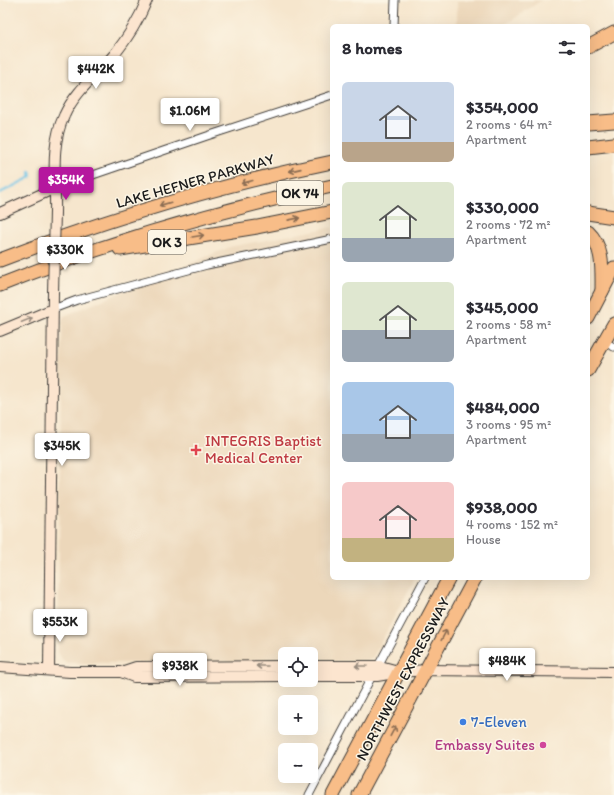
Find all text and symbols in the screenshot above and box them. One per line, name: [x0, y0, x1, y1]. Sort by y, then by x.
icon: filters: [556, 37, 578, 59]
text: 8 homes: [342, 38, 402, 58]
pin: $442K: [68, 56, 124, 90]
text: $442K: [77, 61, 115, 76]
text: $354,000: [466, 97, 538, 117]
pin: $1.06M: [157, 98, 223, 132]
icon: home: [374, 98, 422, 146]
text: $1.06M: [170, 103, 210, 118]
text: 2 rooms · 64 m²: [466, 117, 552, 132]
text: Apartment: [466, 132, 527, 147]
street label: LAKE HEFNER PARKWAY: [114, 150, 277, 212]
pin: $354K: [38, 167, 94, 201]
one-way arrow: [289, 167, 302, 175]
text: $354K: [48, 172, 84, 187]
one-way arrow: [241, 179, 254, 186]
road number: OK 74: [277, 181, 323, 205]
text: $330,000: [466, 197, 539, 217]
icon: home: [374, 198, 422, 246]
one-way arrow: [159, 201, 172, 208]
one-way arrow: [287, 215, 300, 223]
text: 2 rooms · 72 m²: [466, 217, 551, 232]
road number: OK 3: [148, 230, 186, 254]
one-way arrow: [191, 232, 204, 240]
text: Apartment: [466, 232, 527, 247]
pin: $330K: [37, 237, 93, 271]
text: $330K: [46, 242, 84, 257]
text: $345,000: [466, 297, 538, 317]
icon: home: [374, 298, 422, 346]
one-way arrow: [20, 315, 32, 323]
text: 2 rooms · 58 m²: [466, 317, 551, 332]
text: Apartment: [466, 332, 527, 347]
text: $484,000: [466, 397, 540, 417]
icon: home: [374, 398, 422, 446]
text: 3 rooms · 95 m²: [466, 417, 551, 432]
place label: INTEGRIS Baptist Medical Center: [205, 432, 322, 467]
text: Apartment: [466, 432, 527, 447]
pin: $345K: [34, 433, 90, 467]
text: $345K: [44, 438, 80, 453]
marker: INTEGRIS Baptist Medical Center: [190, 444, 202, 456]
text: $938,000: [466, 497, 538, 517]
icon: home: [374, 498, 422, 546]
text: 4 rooms · 152 m²: [466, 517, 558, 532]
text: House: [466, 532, 501, 547]
street label: NORTHWEST EXPRESSWAY: [352, 594, 454, 764]
pin: $553K: [32, 609, 88, 643]
text: $553K: [42, 614, 78, 629]
one-way arrow: [441, 630, 449, 642]
map controls: [278, 647, 318, 783]
button: locate: [278, 647, 318, 687]
pin: $484K: [479, 648, 535, 682]
pin: $938K: [152, 653, 208, 687]
text: $484K: [488, 653, 526, 668]
text: $938K: [162, 658, 198, 673]
one-way arrow: [256, 662, 269, 670]
one-way arrow: [355, 662, 368, 670]
button: +: [278, 695, 318, 735]
place label: 7-Eleven: [471, 713, 527, 731]
marker: 7-Eleven: [458, 717, 468, 727]
one-way arrow: [390, 725, 398, 737]
place label: Embassy Suites: [435, 736, 535, 754]
marker: Embassy Suites: [538, 740, 548, 750]
button: −: [278, 743, 318, 783]

